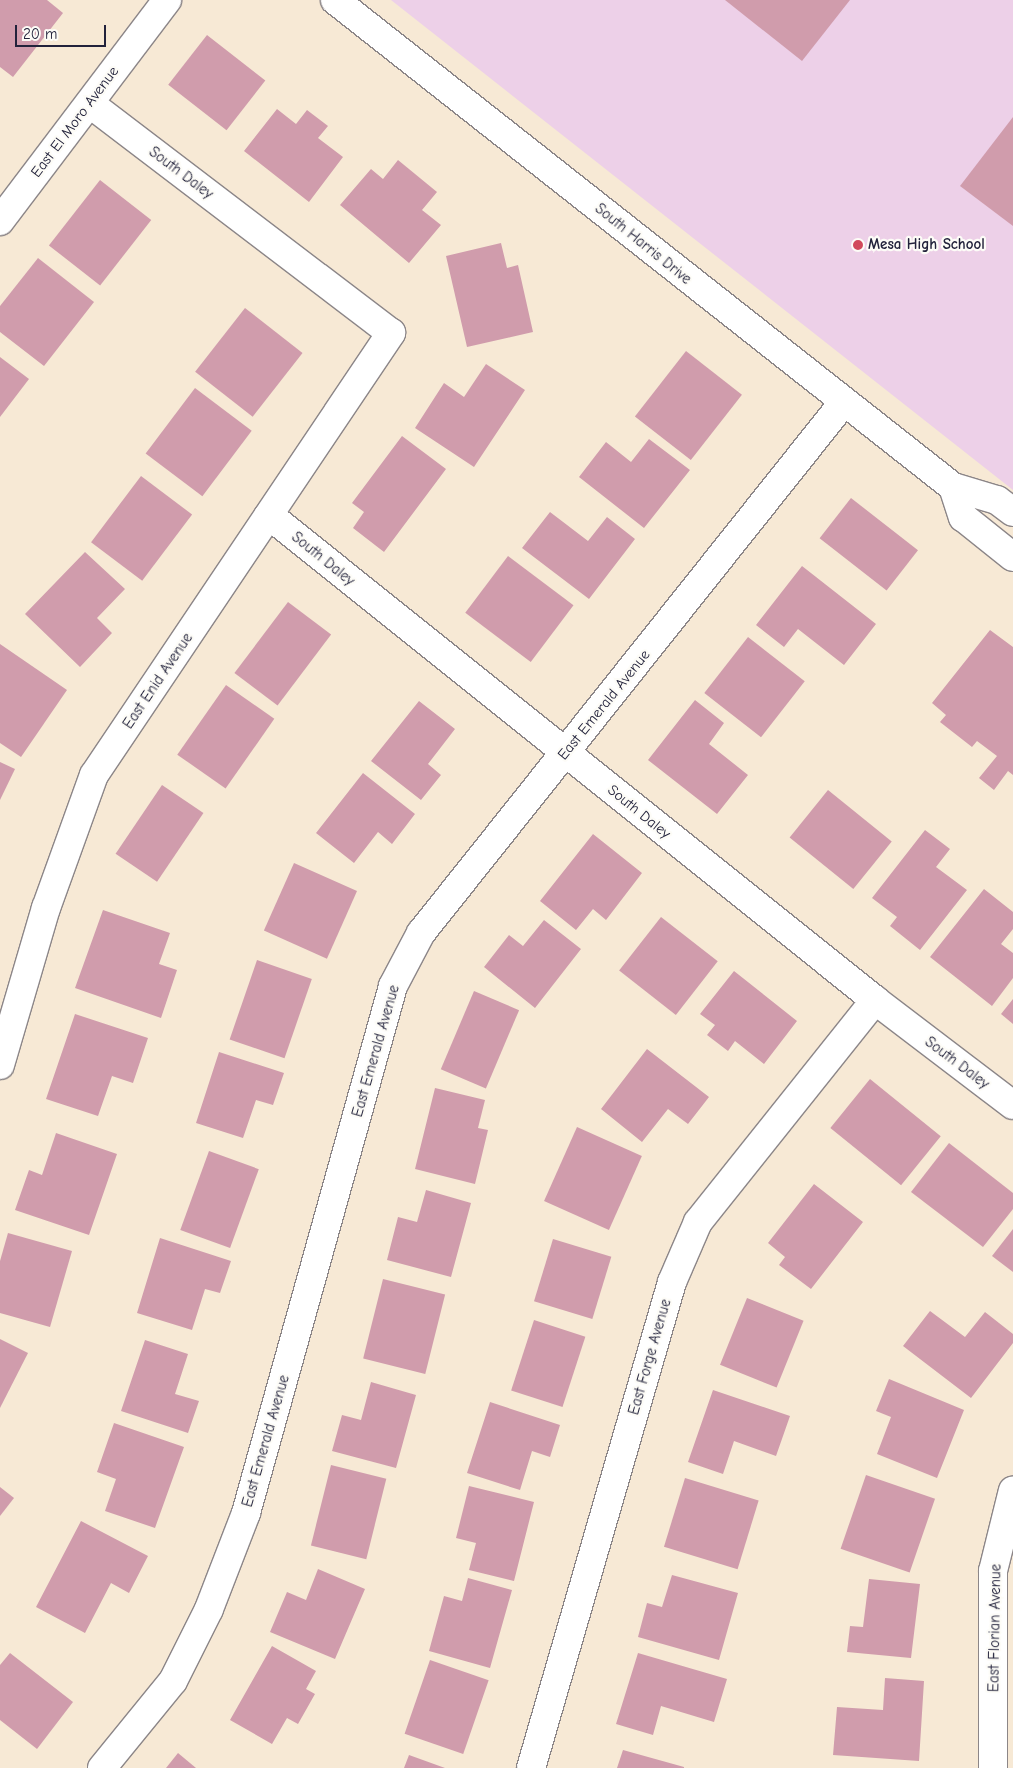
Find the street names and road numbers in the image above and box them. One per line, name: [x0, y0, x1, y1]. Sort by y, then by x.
street label: East El Moro Avenue: [27, 63, 123, 181]
street label: South Daley: [145, 143, 217, 203]
street label: South Harris Drive: [591, 200, 695, 288]
street label: South Daley: [288, 528, 358, 590]
street label: East Enid Avenue: [119, 630, 197, 732]
street label: East Emerald Avenue: [554, 646, 654, 764]
street label: South Daley: [604, 781, 674, 843]
street label: East Emerald Avenue: [349, 983, 403, 1119]
street label: South Daley: [921, 1033, 993, 1093]
street label: East Forge Avenue: [625, 1297, 675, 1417]
street label: East Emerald Avenue: [239, 1373, 293, 1509]
street label: East Florian Avenue: [985, 1564, 1005, 1692]

